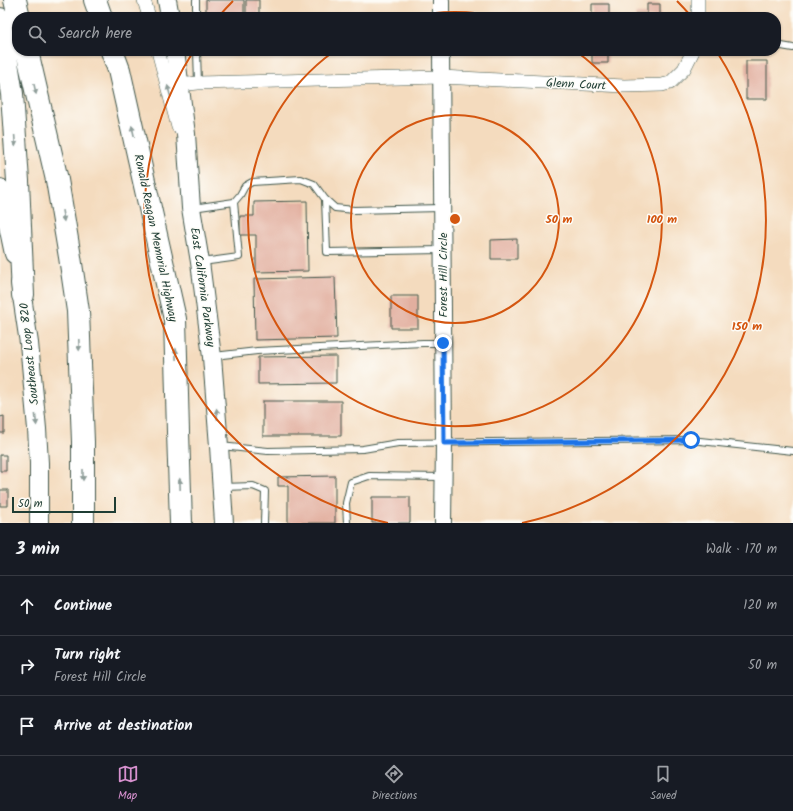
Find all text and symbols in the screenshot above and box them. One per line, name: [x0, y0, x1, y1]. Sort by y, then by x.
search box: [12, 12, 781, 56]
text: Search here: [58, 22, 132, 46]
icon: search: [26, 23, 48, 45]
street label: Glenn Court: [545, 73, 607, 96]
one-way arrow: [32, 83, 38, 95]
one-way arrow: [165, 85, 171, 97]
one-way arrow: [129, 125, 135, 137]
one-way arrow: [11, 135, 18, 147]
street label: Ronald Reagan Memorial Highway: [128, 152, 183, 324]
one-way arrow: [60, 210, 66, 222]
text: 50 m: [545, 210, 573, 229]
text: 100 m: [647, 210, 677, 229]
centre of rings: [448, 212, 462, 226]
street label: East California Parkway: [185, 226, 220, 348]
street label: Forest Hill Circle: [434, 232, 453, 317]
street label: Southeast Loop 820: [15, 302, 44, 406]
text: 150 m: [732, 317, 762, 336]
route end: [434, 334, 452, 352]
one-way arrow: [76, 339, 82, 352]
one-way arrow: [173, 347, 179, 360]
one-way arrow: [213, 408, 220, 420]
one-way arrow: [33, 414, 40, 426]
route start: [682, 431, 700, 449]
one-way arrow: [80, 469, 86, 482]
one-way arrow: [176, 478, 183, 490]
scale bar: [12, 495, 116, 514]
text: 50 m: [18, 495, 43, 513]
text: 3 min: [16, 536, 60, 563]
text: Walk · 170 m: [706, 539, 777, 560]
text: Continue: [54, 594, 112, 618]
icon: ahead: [16, 595, 38, 617]
text: 120 m: [743, 595, 777, 616]
text: Turn right: [54, 643, 121, 667]
icon: right: [16, 655, 38, 677]
text: 50 m: [748, 655, 777, 676]
text: Forest Hill Circle: [54, 667, 146, 688]
text: Arrive at destination: [54, 714, 193, 738]
icon: arrive: [16, 715, 38, 737]
tab: Map: [117, 763, 139, 805]
tab: Directions: [372, 763, 417, 805]
tab: Saved: [650, 763, 676, 805]

